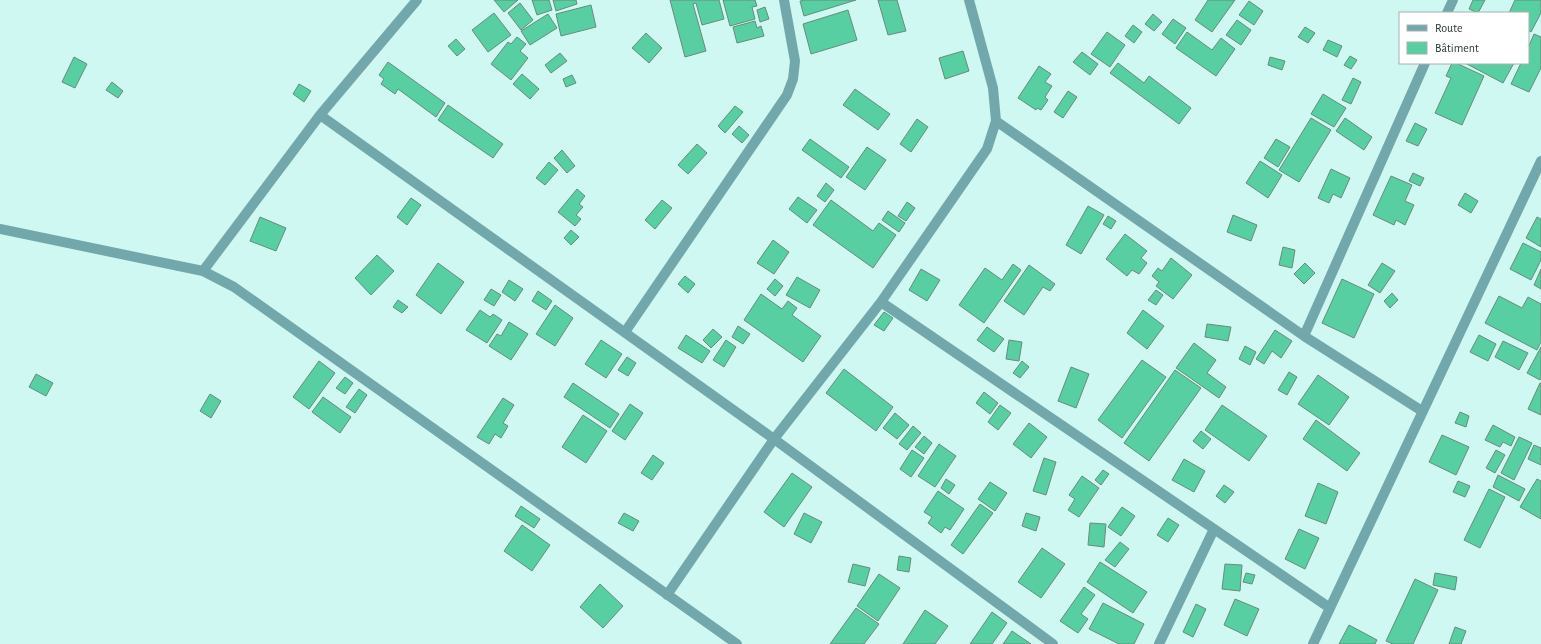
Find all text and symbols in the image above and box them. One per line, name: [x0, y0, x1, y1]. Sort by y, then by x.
legend: [1399, 12, 1529, 64]
text: Route: [1435, 22, 1462, 34]
text: Bâtiment: [1435, 42, 1479, 54]

